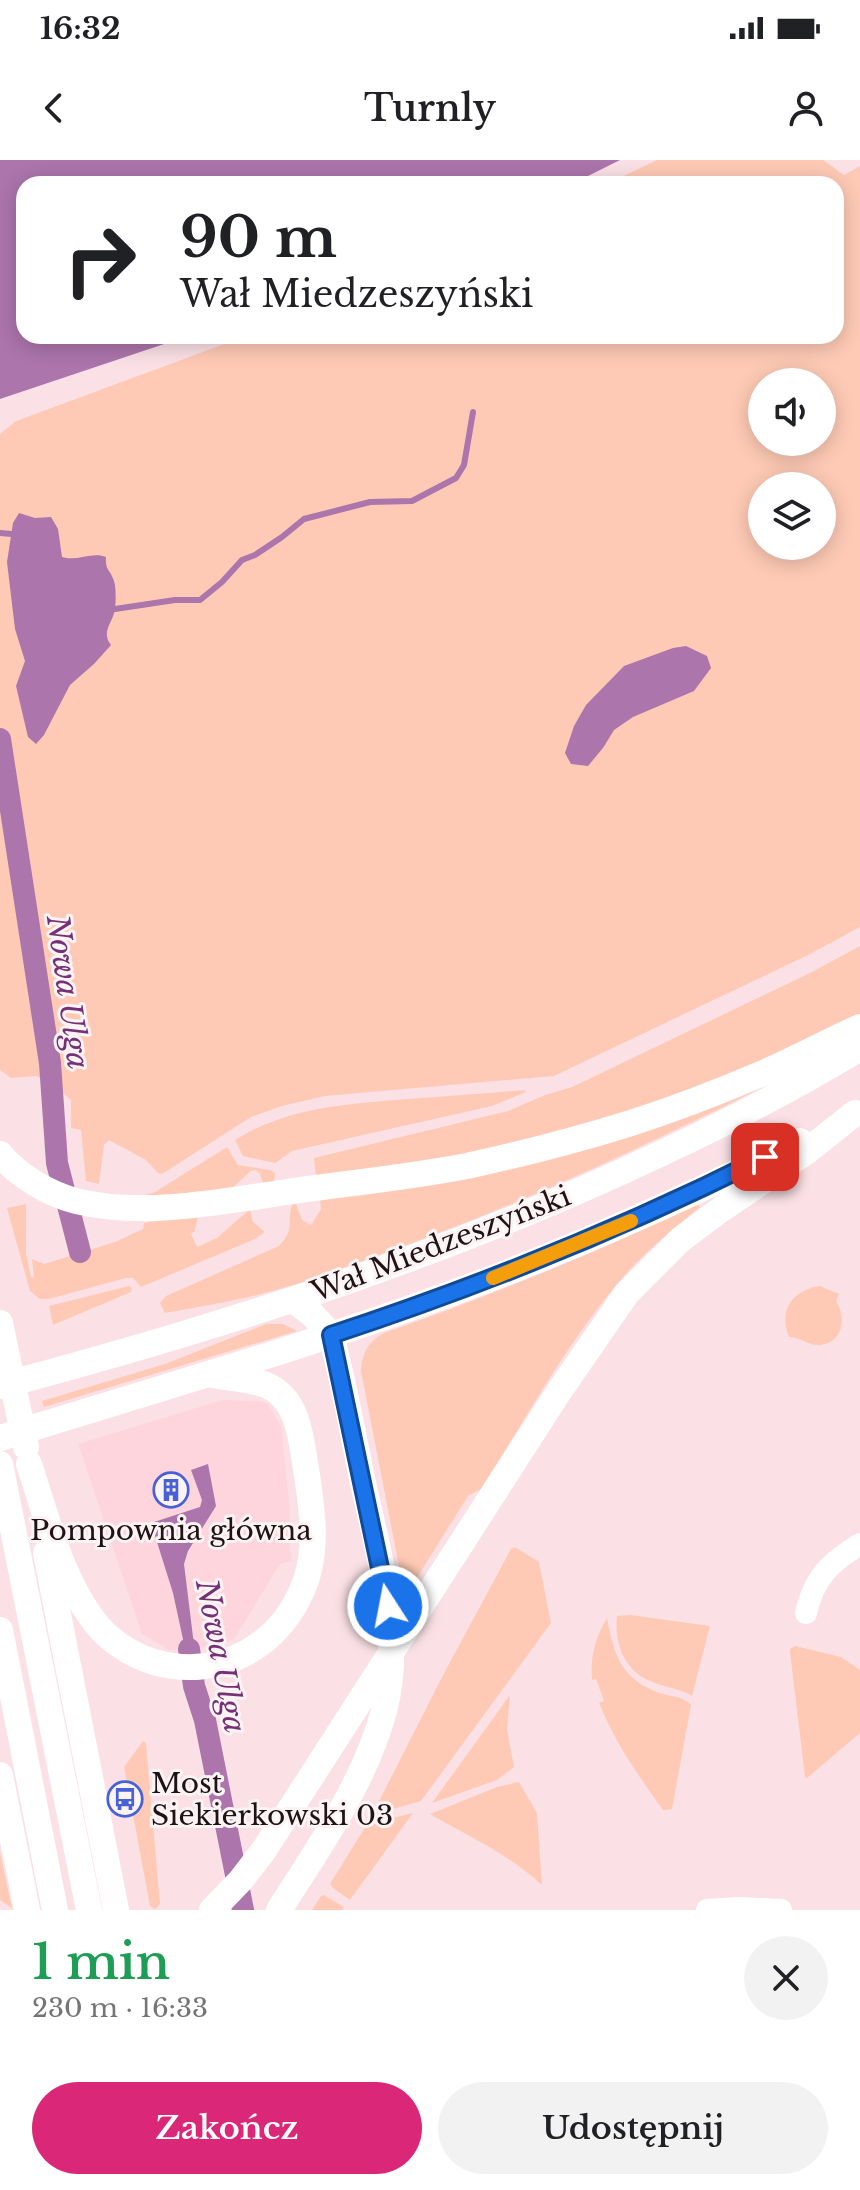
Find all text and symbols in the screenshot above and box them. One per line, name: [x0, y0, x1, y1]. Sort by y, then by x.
text: 16:32: [40, 10, 120, 47]
icon: back: [32, 86, 76, 130]
text: Turnly: [364, 86, 496, 131]
icon: person: [784, 86, 828, 130]
text: 90 m: [180, 203, 337, 272]
icon: right: [48, 208, 152, 312]
text: Wał Miedzeszyński: [180, 272, 533, 317]
map controls: [748, 368, 836, 560]
button: sound: [748, 368, 836, 456]
button: layers: [748, 472, 836, 560]
water label: Nowa Ulga: [39, 911, 97, 1072]
pin: [731, 1123, 799, 1191]
icon: arrive: [743, 1135, 787, 1179]
street label: Wał Miedzeszyński: [306, 1178, 576, 1310]
building icon: Pompownia główna: [152, 1471, 190, 1509]
place label: Pompownia główna: [30, 1513, 312, 1548]
position arrow: [346, 1564, 430, 1648]
water label: Nowa Ulga: [188, 1575, 254, 1736]
place label: Most Siekierkowski 03: [151, 1766, 393, 1833]
bus stop icon: Most Siekierkowski 03: [106, 1780, 144, 1818]
text: 1 min: [32, 1932, 170, 1992]
button: close: [744, 1936, 828, 2020]
text: 230 m · 16:33: [32, 1992, 208, 2024]
button: Zakończ: [32, 2082, 422, 2174]
button: Udostępnij: [438, 2082, 828, 2174]

